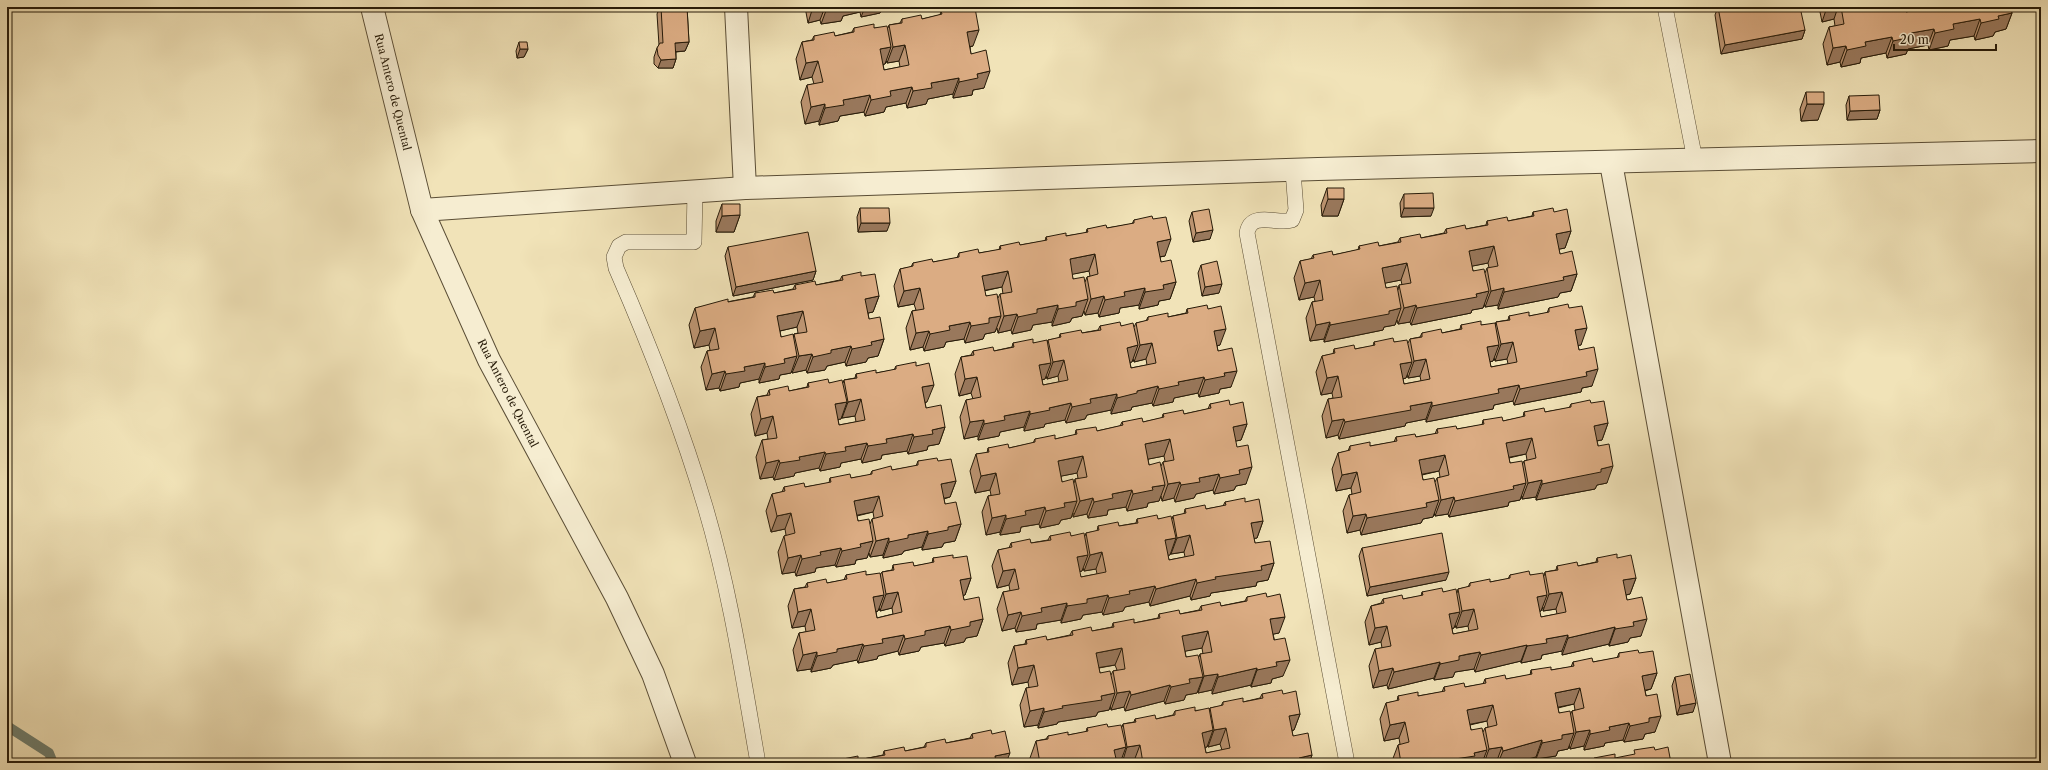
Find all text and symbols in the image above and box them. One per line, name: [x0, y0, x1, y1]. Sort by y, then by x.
scale bar: [1894, 26, 1996, 52]
street label: Rua Antero de Quental: [372, 32, 414, 153]
text: 20 m: [1900, 32, 1929, 47]
street label: Rua Antero de Quental: [475, 336, 542, 450]

